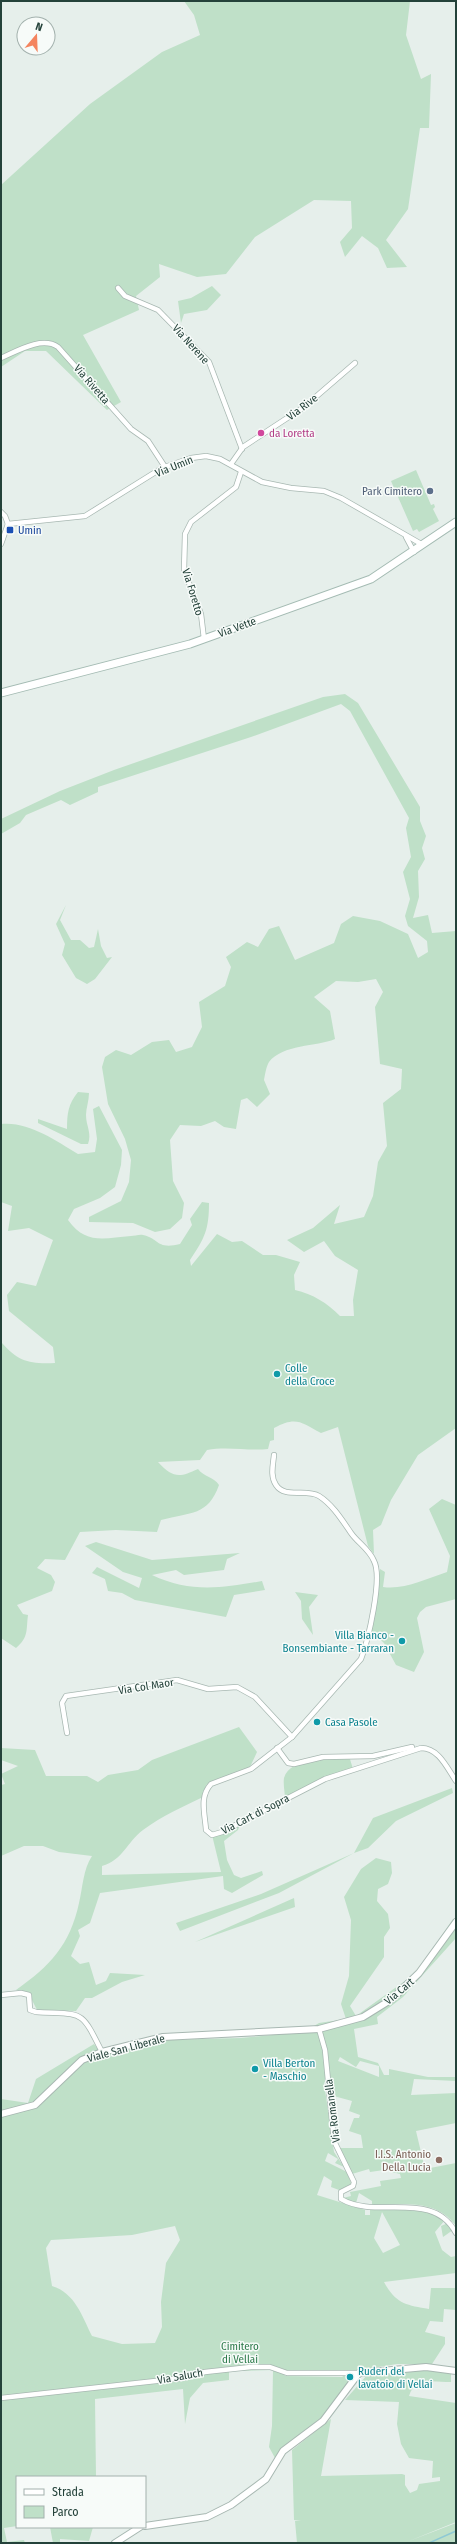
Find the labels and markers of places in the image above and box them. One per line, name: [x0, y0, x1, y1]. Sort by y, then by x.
place label: da Loretta: [269, 427, 315, 440]
marker: da Loretta: [256, 428, 266, 438]
place label: Park Cimitero: [362, 485, 422, 498]
marker: Park Cimitero: [425, 486, 435, 496]
place label: Umin: [18, 524, 42, 537]
marker: Umin: [5, 525, 15, 535]
place label: Colle della Croce: [285, 1362, 335, 1388]
marker: Colle della Croce: [272, 1369, 282, 1379]
place label: Villa Bianco - Bonsembiante - Tarraran: [283, 1629, 394, 1655]
marker: Villa Bianco - Bonsembiante - Tarraran: [397, 1636, 407, 1646]
place label: Casa Pasole: [325, 1716, 378, 1729]
marker: Casa Pasole: [312, 1717, 322, 1727]
place label: Villa Berton - Maschio: [263, 2057, 315, 2083]
marker: Villa Berton - Maschio: [250, 2064, 260, 2074]
place label: I.I.S. Antonio Della Lucia: [375, 2148, 431, 2174]
marker: I.I.S. Antonio Della Lucia: [434, 2155, 444, 2165]
place label: Ruderi del lavatoio di Vellai: [358, 2365, 433, 2391]
marker: Ruderi del lavatoio di Vellai: [345, 2372, 355, 2382]

